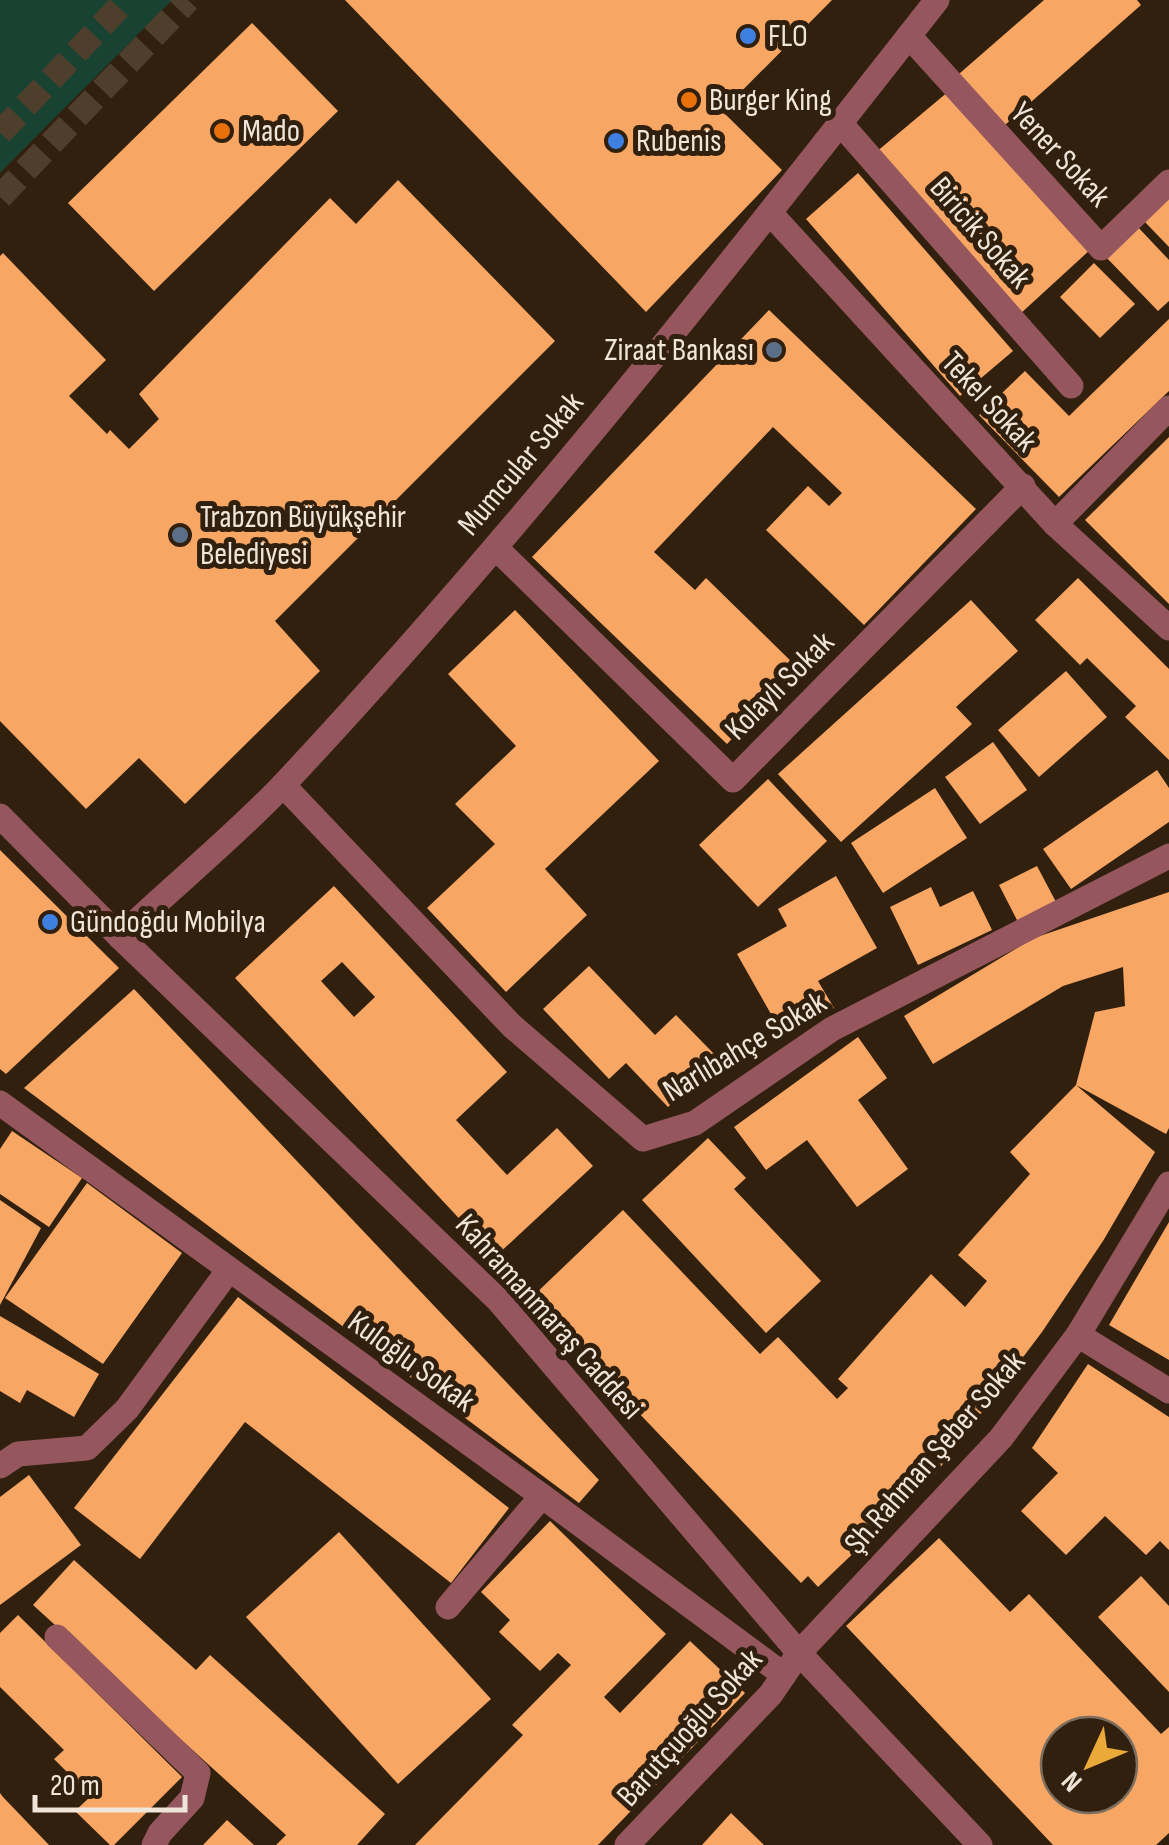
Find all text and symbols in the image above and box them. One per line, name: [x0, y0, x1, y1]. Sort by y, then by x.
place label: FLO: [768, 17, 808, 56]
marker: FLO: [737, 25, 759, 47]
place label: Burger King: [709, 81, 832, 120]
marker: Burger King: [678, 89, 700, 111]
street label: Yener Sokak: [1002, 94, 1118, 216]
place label: Mado: [242, 112, 300, 151]
marker: Mado: [211, 120, 233, 142]
place label: Rubenis: [636, 122, 721, 161]
marker: Rubenis: [605, 130, 627, 152]
street label: Biricik Sokak: [921, 169, 1039, 297]
place label: Ziraat Bankası: [604, 331, 754, 370]
marker: Ziraat Bankası: [763, 339, 785, 361]
street label: Tekel Sokak: [933, 344, 1045, 460]
street label: Mumcular Sokak: [450, 384, 592, 544]
place label: Trabzon Büyükşehir Belediyesi: [200, 498, 406, 574]
marker: Trabzon Büyükşehir Belediyesi: [169, 524, 191, 546]
street label: Kolaylı Sokak: [717, 623, 843, 749]
place label: Gündoğdu Mobilya: [70, 903, 266, 942]
marker: Gündoğdu Mobilya: [39, 911, 61, 933]
street label: Narlıbahçe Sokak: [656, 983, 834, 1111]
street label: Kahramanmaraş Caddesi: [447, 1206, 651, 1428]
street label: Kuloğlu Sokak: [340, 1303, 482, 1421]
street label: Şh.Rahman Şeber Sokak: [836, 1344, 1034, 1562]
street label: Barutçuoğlu Sokak: [609, 1641, 771, 1815]
north arrow: [1039, 1715, 1139, 1815]
scale bar: [35, 1750, 185, 1812]
text: N: [1055, 1764, 1089, 1798]
text: 20 m: [50, 1768, 100, 1804]

